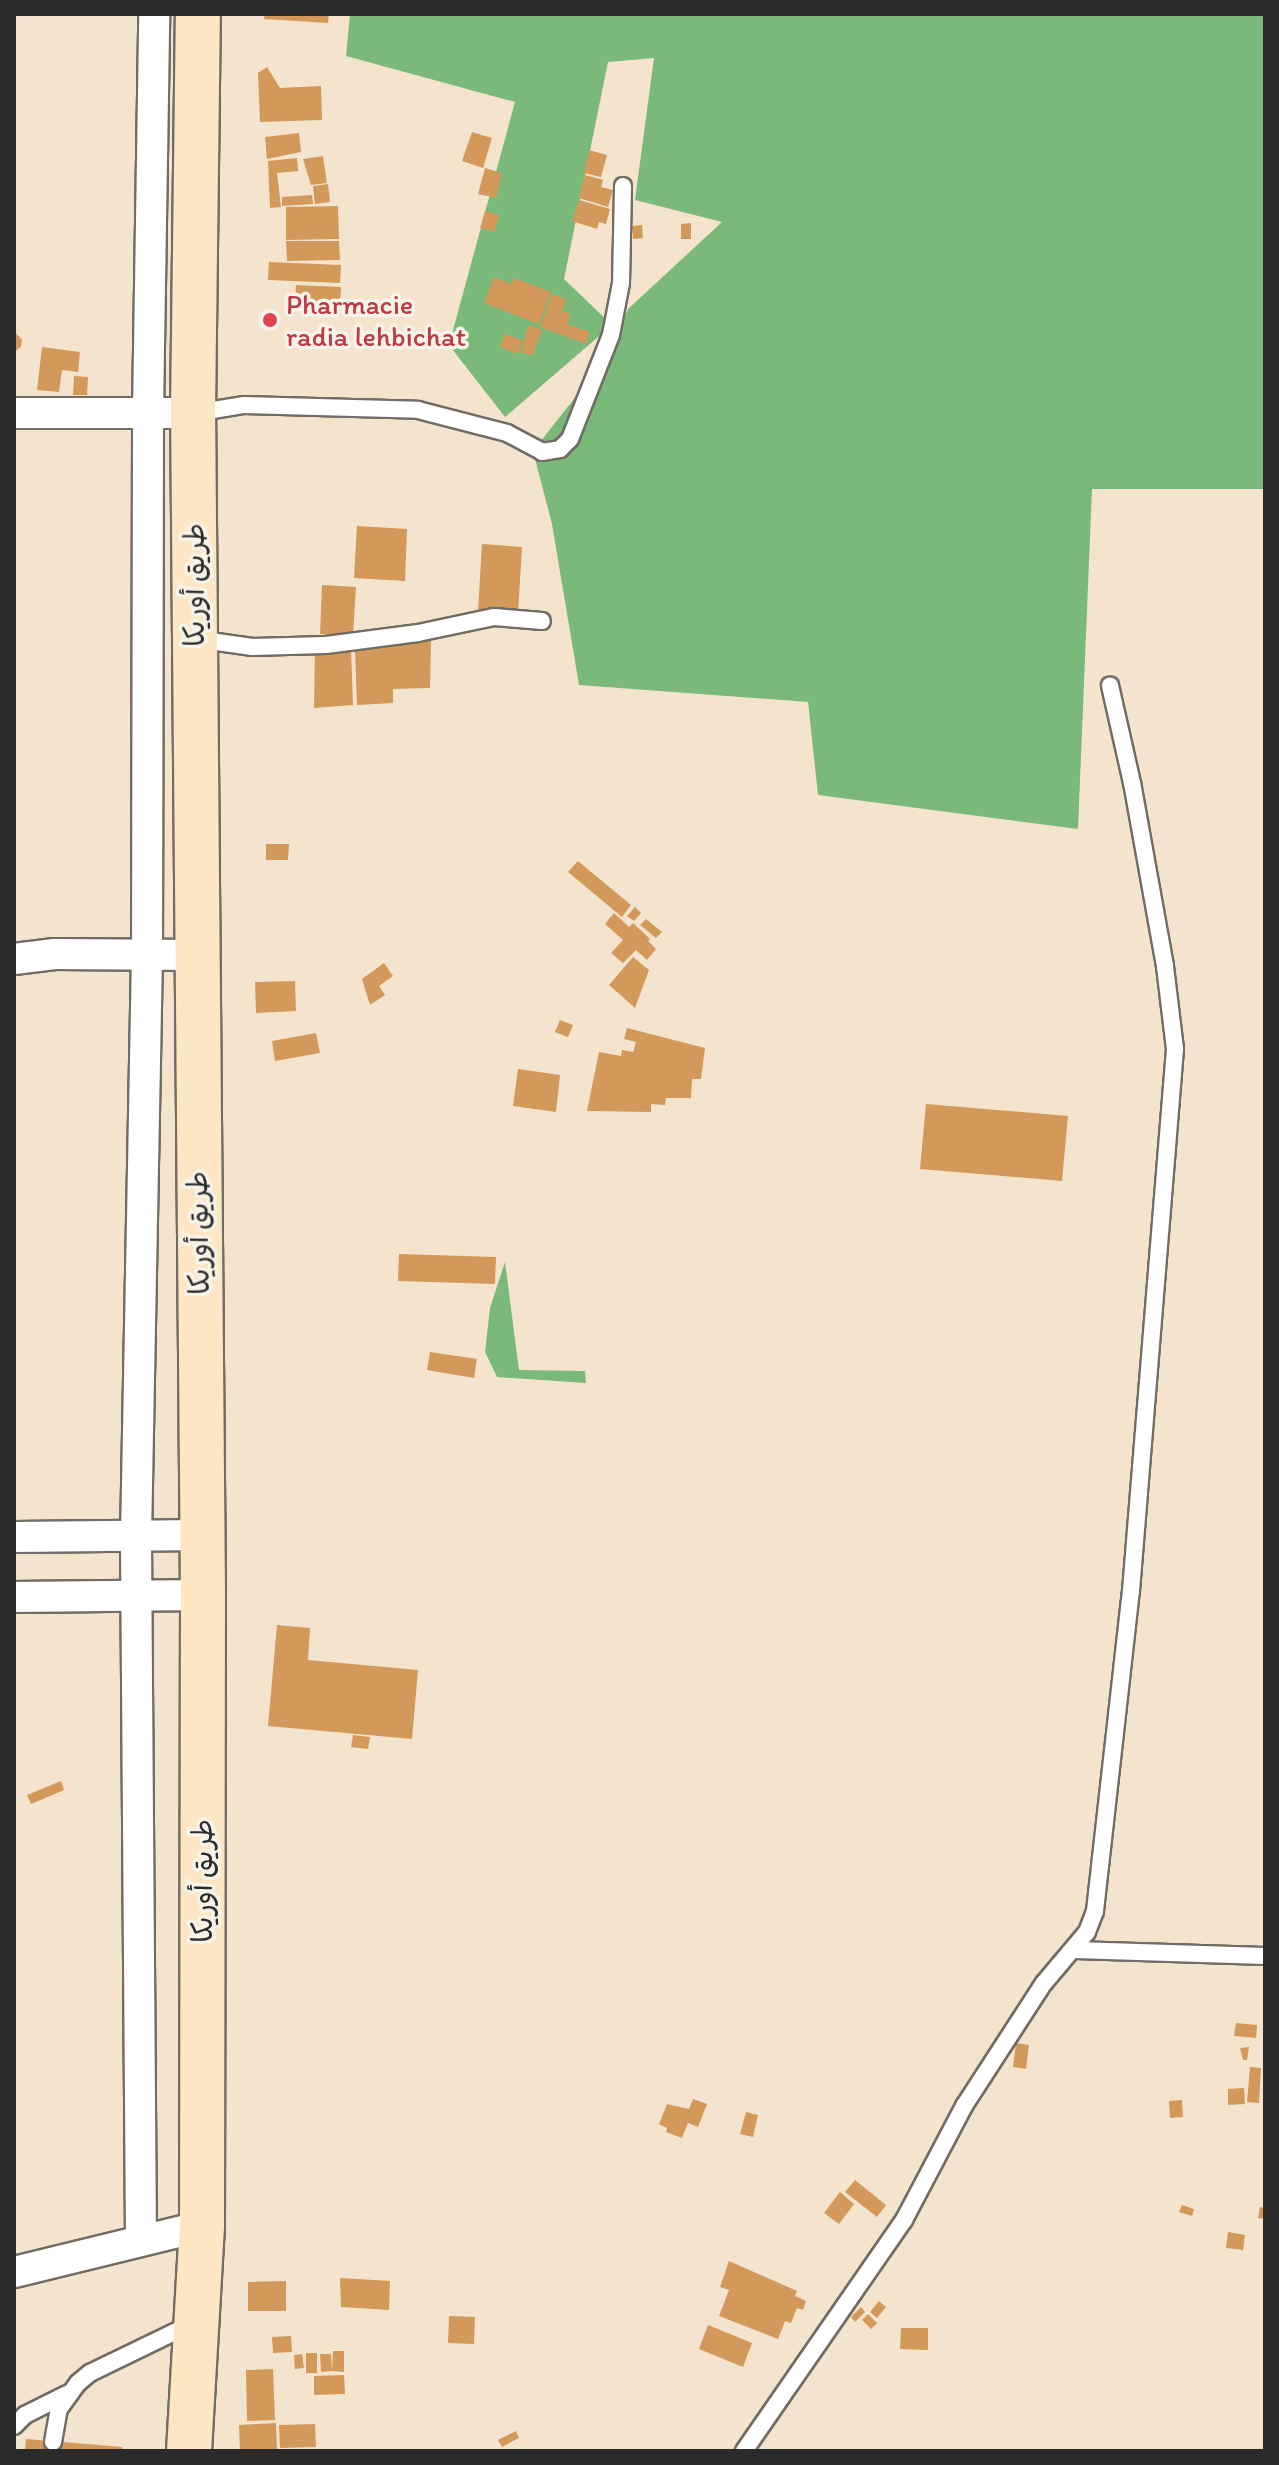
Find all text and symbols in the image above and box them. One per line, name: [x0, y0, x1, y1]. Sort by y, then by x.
place label: Pharmacie radia lehbichat: [286, 287, 465, 353]
marker: Pharmacie radia lehbichat: [261, 311, 279, 329]
street label: طريق أوريكا: [177, 523, 211, 647]
street label: طريق أوريكا: [180, 1171, 216, 1295]
street label: طريق أوريكا: [185, 1819, 219, 1943]

